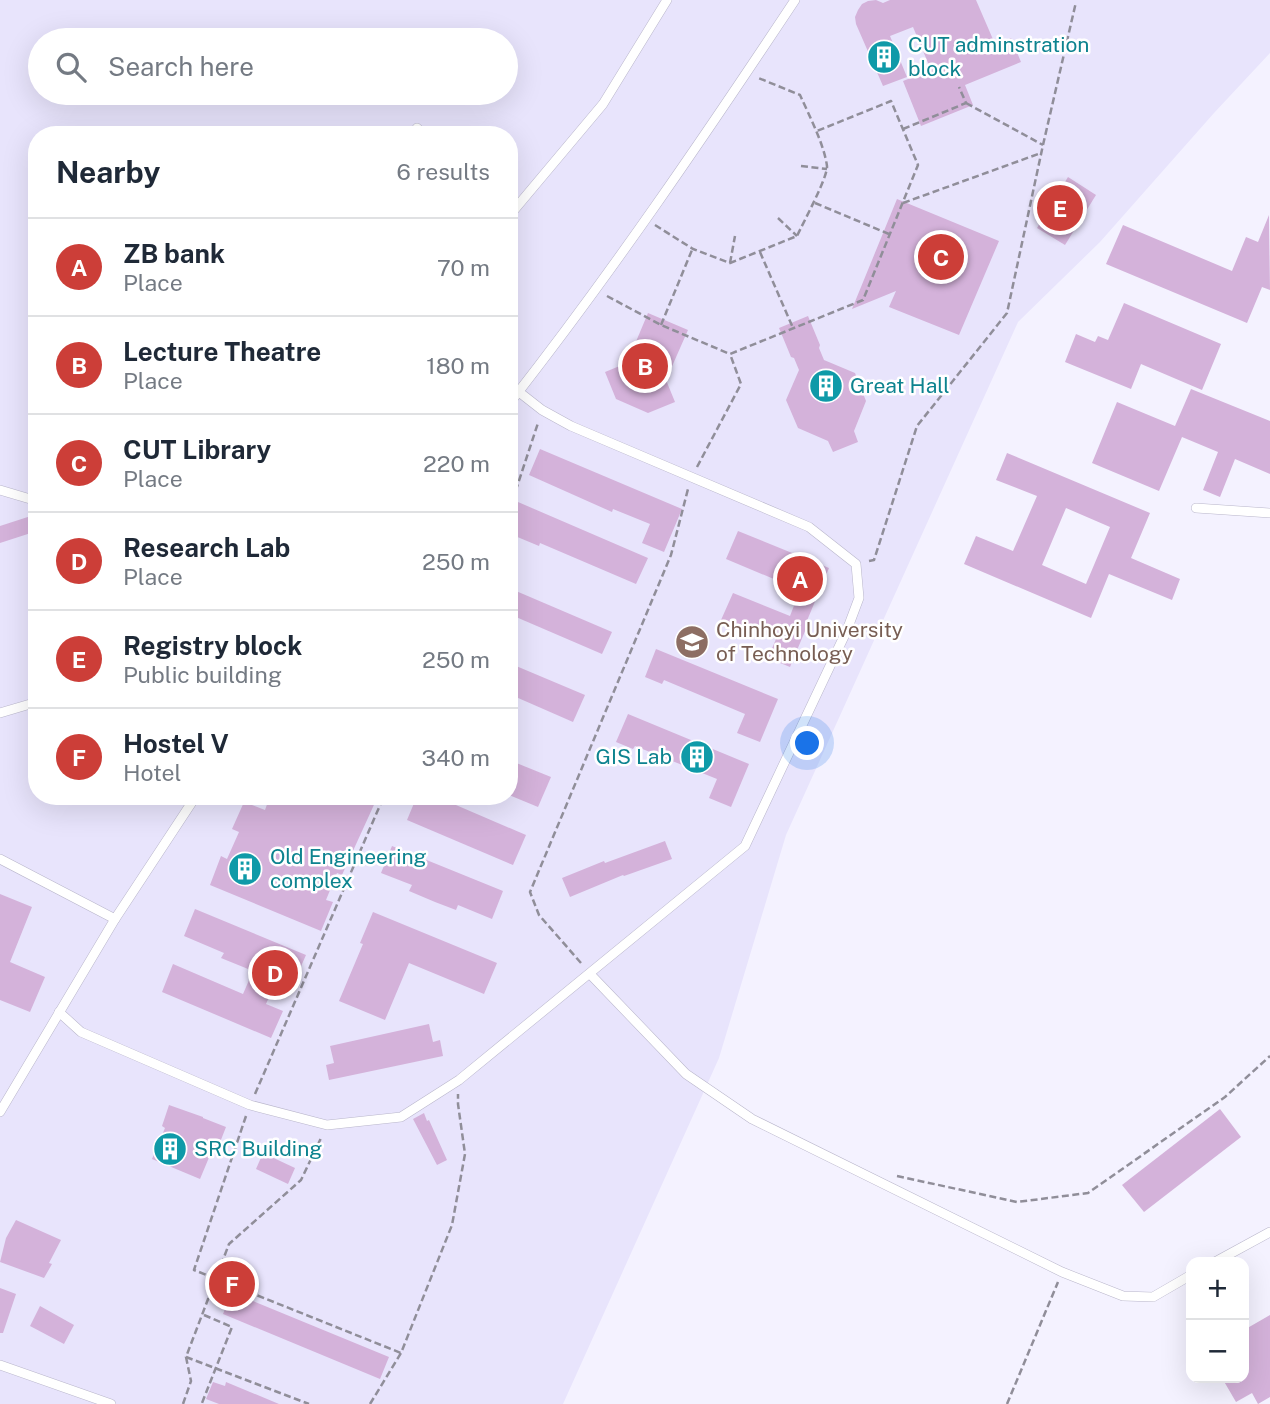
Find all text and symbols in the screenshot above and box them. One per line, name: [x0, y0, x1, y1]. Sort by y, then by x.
search box: [28, 28, 518, 105]
place label: CUT adminstration block: [908, 32, 1089, 81]
building icon: CUT adminstration block: [865, 38, 903, 76]
icon: search: [52, 48, 90, 86]
text: Search here: [108, 51, 254, 82]
text: Nearby: [56, 154, 160, 190]
text: 6 results: [397, 158, 490, 185]
pin: E: [1037, 182, 1083, 234]
pin: C: [918, 231, 964, 283]
text: ZB bank: [123, 238, 225, 269]
text: A: [71, 254, 87, 281]
text: 70 m: [437, 254, 490, 281]
text: Place: [123, 269, 183, 296]
text: Lecture Theatre: [123, 336, 321, 367]
pin: B: [622, 340, 668, 392]
text: B: [71, 352, 87, 379]
text: 180 m: [426, 352, 490, 379]
text: Place: [123, 367, 183, 394]
building icon: Great Hall: [807, 367, 845, 405]
place label: Great Hall: [850, 373, 950, 398]
text: CUT Library: [123, 434, 271, 465]
text: C: [71, 450, 87, 477]
text: 220 m: [423, 450, 490, 477]
text: Place: [123, 465, 183, 492]
text: Research Lab: [123, 532, 290, 563]
text: D: [71, 548, 87, 575]
text: 250 m: [422, 548, 490, 575]
pin: A: [777, 553, 823, 605]
text: Place: [123, 563, 183, 590]
place label: Chinhoyi University of Technology: [716, 617, 903, 666]
school or university icon: Chinhoyi University of Technology: [673, 623, 711, 661]
text: Registry block: [123, 630, 302, 661]
text: E: [72, 646, 86, 673]
text: 250 m: [422, 646, 490, 673]
text: Public building: [123, 661, 282, 688]
your location: [790, 726, 824, 760]
text: Hostel V: [123, 728, 229, 759]
building icon: GIS Lab: [678, 738, 716, 776]
text: F: [72, 744, 86, 771]
text: 340 m: [422, 744, 490, 771]
place label: GIS Lab: [596, 744, 672, 769]
text: Hotel: [123, 759, 182, 786]
place label: Old Engineering complex: [270, 844, 427, 893]
building icon: Old Engineering complex: [226, 850, 264, 888]
pin: D: [252, 947, 298, 999]
building icon: SRC Building: [151, 1130, 189, 1168]
place label: SRC Building: [194, 1136, 322, 1161]
map controls: [1186, 1257, 1249, 1383]
button: +: [1186, 1257, 1249, 1320]
pin: F: [209, 1258, 255, 1310]
button: −: [1186, 1320, 1249, 1383]

